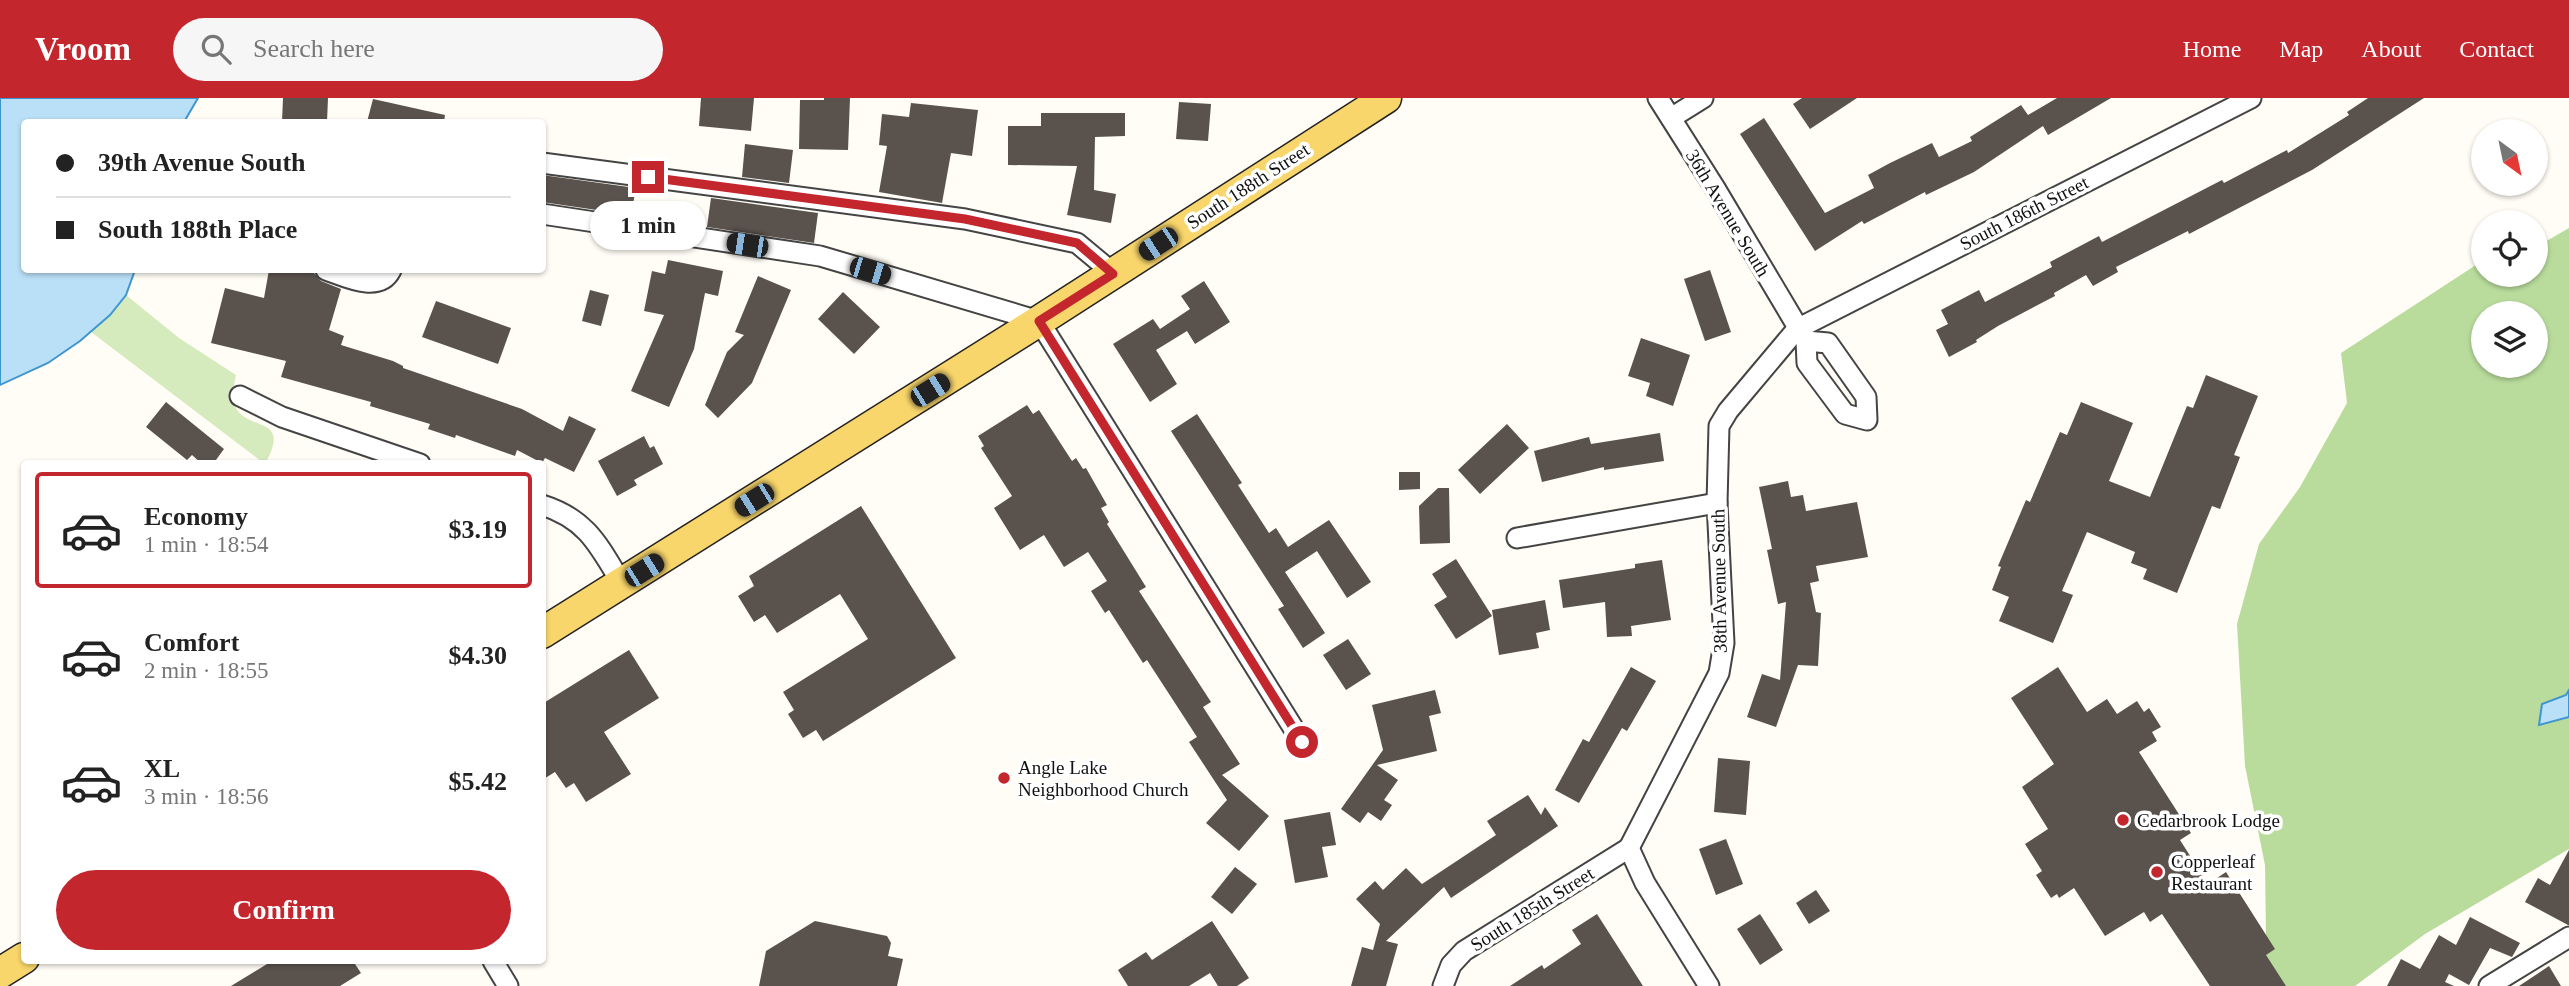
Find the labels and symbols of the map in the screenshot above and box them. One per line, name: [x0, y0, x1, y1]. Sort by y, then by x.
north arrow: [2471, 119, 2548, 196]
street label: South 188th Street: [1183, 138, 1314, 233]
street label: 36th Avenue South: [1682, 146, 1774, 281]
route end: [632, 161, 664, 193]
street label: South 186th Street: [1956, 171, 2092, 254]
callout: 1 min: [590, 202, 706, 250]
car: [1135, 224, 1182, 264]
car: [725, 231, 770, 259]
car: [847, 255, 894, 287]
car: [907, 370, 954, 410]
car: [731, 480, 778, 520]
street label: 38th Avenue South: [1707, 508, 1731, 653]
car: [621, 550, 668, 590]
route start: [1286, 726, 1318, 758]
place label: Angle Lake Neighborhood Church: [1018, 757, 1189, 800]
marker: Angle Lake Neighborhood Church: [996, 770, 1012, 786]
place label: Cedarbrook Lodge: [2137, 810, 2280, 831]
marker: Cedarbrook Lodge: [2115, 812, 2131, 828]
place label: Copperleaf Restaurant: [2171, 851, 2256, 894]
street label: South 185th Street: [1466, 862, 1598, 955]
marker: Copperleaf Restaurant: [2149, 864, 2165, 880]

